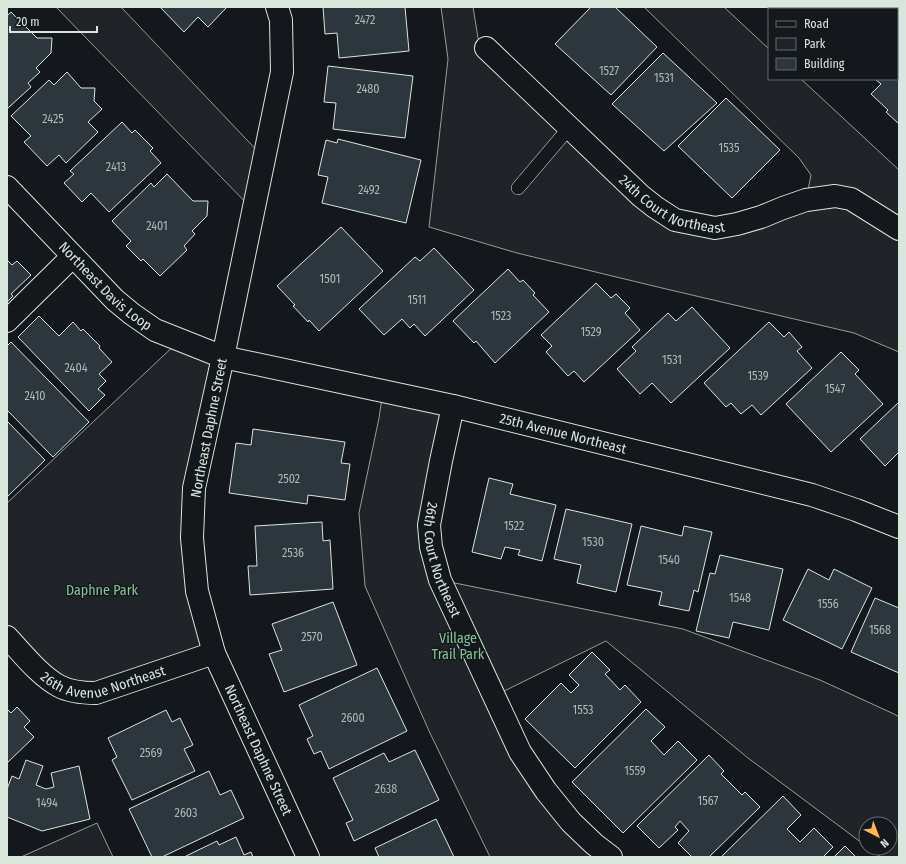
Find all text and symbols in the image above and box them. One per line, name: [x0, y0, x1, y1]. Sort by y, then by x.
scale bar: [10, 8, 97, 34]
legend: [768, 8, 898, 80]
house number: 2472: [355, 13, 375, 27]
text: 20 m: [16, 15, 40, 29]
text: Road: [804, 17, 829, 31]
text: Park: [804, 37, 826, 51]
text: Building: [804, 57, 845, 71]
house number: 1527: [599, 64, 619, 78]
house number: 1531: [654, 71, 674, 85]
house number: 2480: [356, 82, 380, 96]
house number: 2425: [42, 112, 64, 126]
house number: 1535: [718, 141, 740, 155]
house number: 2413: [106, 160, 126, 174]
street label: 24th Court Northeast: [616, 171, 727, 236]
house number: 2492: [358, 183, 380, 197]
house number: 2401: [146, 219, 168, 233]
street label: Northeast Davis Loop: [55, 238, 155, 334]
house number: 1501: [320, 272, 340, 286]
house number: 1511: [408, 293, 426, 307]
house number: 1523: [491, 309, 511, 323]
house number: 1529: [580, 325, 602, 339]
house number: 1531: [662, 353, 682, 367]
street label: Northeast Daphne Street: [187, 356, 231, 499]
house number: 2404: [65, 361, 88, 375]
house number: 1539: [747, 369, 769, 383]
house number: 1547: [825, 382, 845, 396]
house number: 2410: [24, 389, 46, 403]
street label: 25th Avenue Northeast: [498, 409, 629, 457]
house number: 2502: [278, 472, 300, 486]
street label: 26th Court Northeast: [420, 501, 465, 620]
house number: 1522: [504, 519, 524, 533]
house number: 1530: [582, 535, 604, 549]
house number: 2536: [282, 546, 304, 560]
house number: 1540: [658, 553, 680, 567]
park label: Daphne Park: [66, 582, 139, 599]
house number: 1548: [729, 591, 751, 605]
house number: 1556: [817, 597, 839, 611]
house number: 1568: [869, 623, 891, 637]
house number: 2570: [301, 630, 323, 644]
park label: Village Trail Park: [432, 630, 485, 663]
street label: 26th Avenue Northeast: [40, 659, 170, 679]
text: 26th Avenue Northeast: [37, 662, 168, 702]
street label: Northeast Daphne Street: [221, 682, 296, 818]
house number: 1553: [573, 703, 593, 717]
house number: 2600: [341, 711, 365, 725]
house number: 2569: [140, 746, 162, 760]
house number: 1559: [624, 764, 646, 778]
house number: 2638: [375, 782, 397, 796]
house number: 1567: [698, 794, 719, 808]
house number: 1494: [36, 796, 58, 810]
house number: 2603: [175, 806, 197, 820]
north arrow: [858, 816, 898, 856]
text: N: [878, 836, 891, 850]

